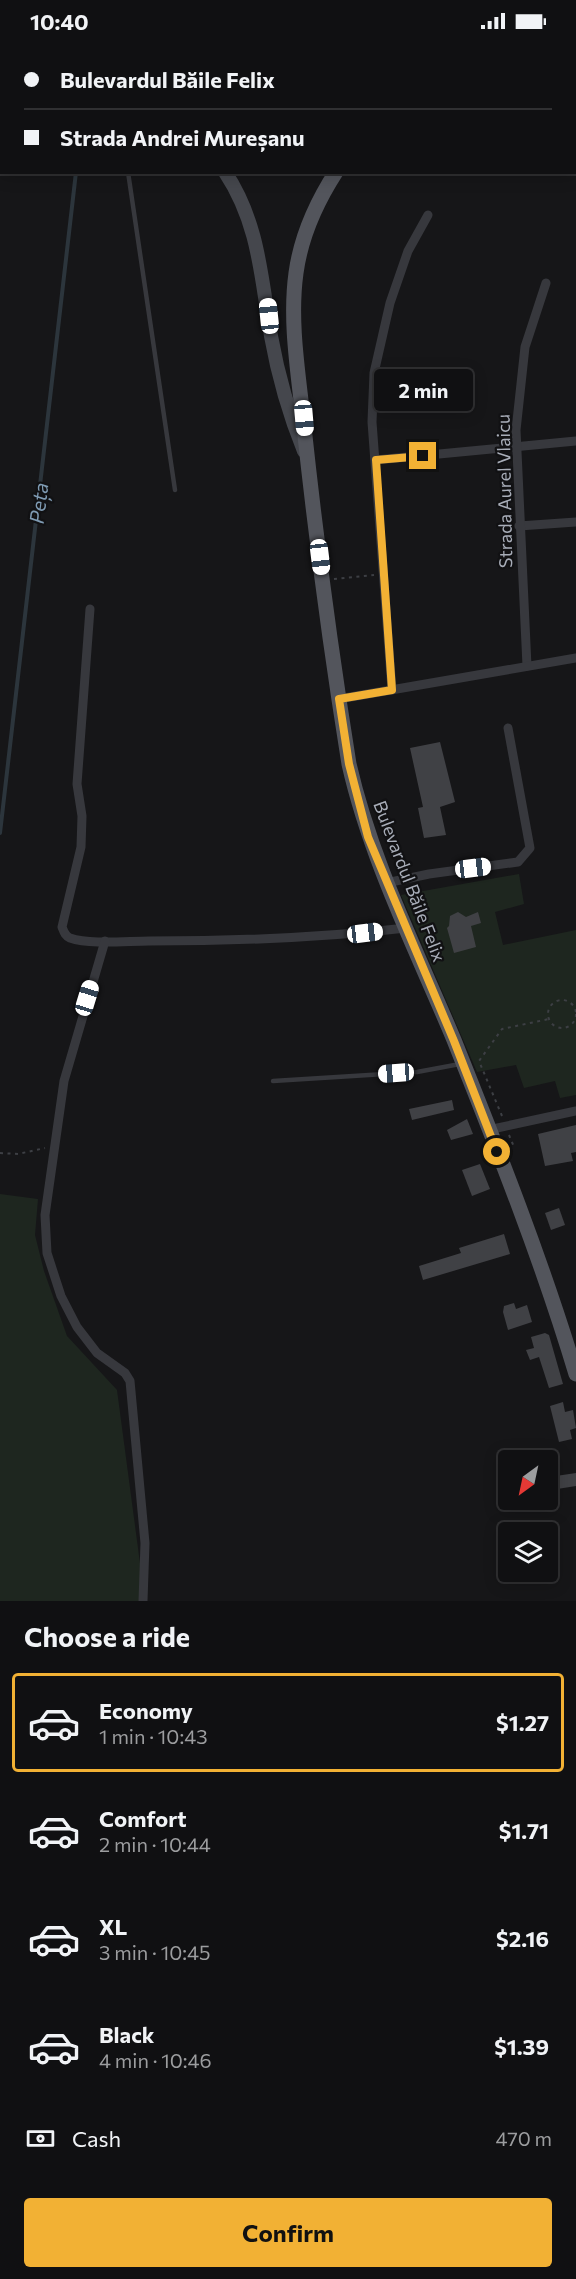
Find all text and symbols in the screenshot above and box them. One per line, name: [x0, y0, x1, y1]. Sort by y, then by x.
text: 10:40: [30, 8, 89, 35]
text: Bulevardul Băile Felix: [60, 66, 275, 93]
text: Strada Andrei Mureșanu: [60, 124, 305, 151]
car: [258, 297, 280, 335]
callout: 2 min: [374, 369, 472, 411]
text: 2 min: [399, 378, 448, 402]
car: [293, 399, 315, 437]
street label: Strada Aurel Vlaicu: [492, 414, 516, 568]
route end: [409, 442, 436, 469]
water label: Peța: [24, 481, 54, 525]
car: [309, 538, 331, 576]
street label: Bulevardul Băile Felix: [369, 797, 451, 965]
car: [454, 857, 492, 879]
car: [346, 922, 384, 944]
car: [73, 978, 101, 1018]
car: [377, 1063, 415, 1083]
route start: [483, 1138, 510, 1165]
north arrow: [498, 1450, 558, 1510]
map controls: [498, 1450, 558, 1582]
button: layers: [498, 1522, 558, 1582]
text: Choose a ride: [24, 1620, 190, 1653]
icon: car: [27, 1696, 81, 1750]
text: Economy: [99, 1697, 193, 1724]
text: $1.27: [496, 1709, 549, 1736]
text: 1 min · 10:43: [99, 1724, 208, 1748]
icon: car: [27, 1804, 81, 1858]
text: Comfort: [99, 1805, 187, 1832]
text: $1.71: [499, 1817, 549, 1844]
text: 2 min · 10:44: [99, 1832, 211, 1856]
icon: car: [27, 1912, 81, 1966]
text: XL: [99, 1913, 127, 1940]
text: $2.16: [496, 1925, 549, 1952]
text: 3 min · 10:45: [99, 1940, 210, 1964]
icon: car: [27, 2020, 81, 2074]
text: Black: [99, 2021, 154, 2048]
text: $1.39: [494, 2033, 549, 2060]
text: 4 min · 10:46: [99, 2048, 212, 2072]
icon: cash: [24, 2122, 57, 2155]
text: Cash: [72, 2125, 121, 2152]
text: 470 m: [496, 2126, 552, 2150]
button: Confirm: [24, 2198, 552, 2267]

